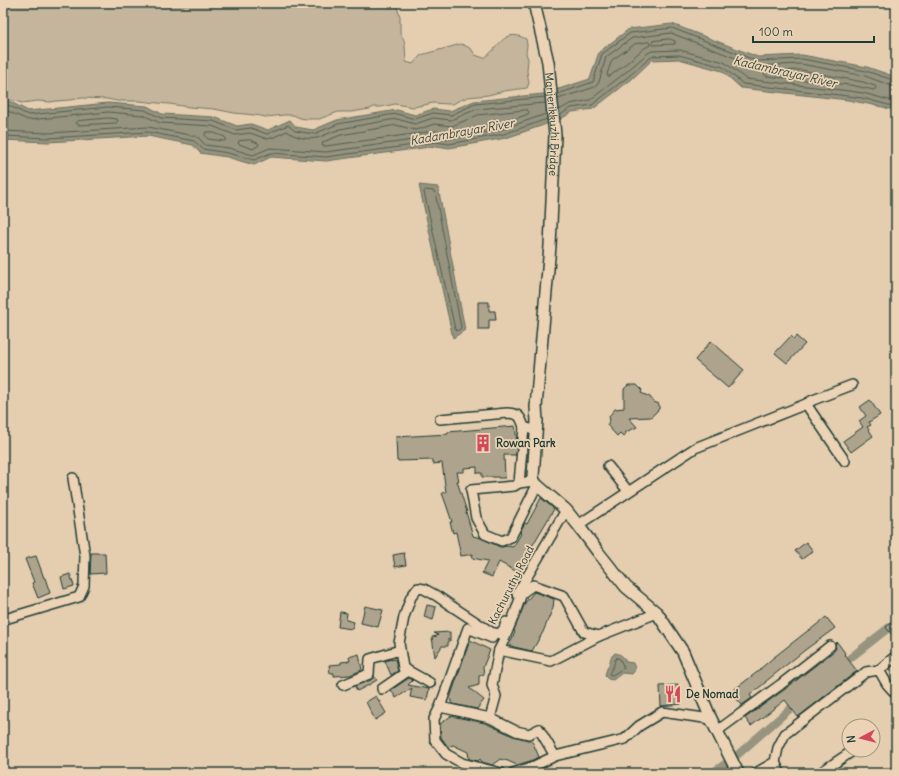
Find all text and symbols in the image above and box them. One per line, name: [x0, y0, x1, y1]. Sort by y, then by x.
scale bar: [753, 18, 874, 44]
text: 100 m: [759, 24, 793, 39]
water label: Kadambrayar River: [732, 52, 840, 91]
street label: Manjerikkuzhi Bridge: [542, 72, 562, 176]
water label: Kadambrayar River: [409, 115, 517, 148]
building icon: Rowan Park: [473, 433, 493, 453]
place label: Rowan Park: [496, 436, 556, 450]
street label: Kachuruthy Road: [485, 543, 537, 627]
restaurant icon: De Nomad: [663, 684, 683, 704]
place label: De Nomad: [686, 687, 739, 701]
north arrow: [841, 718, 881, 758]
text: N: [844, 735, 858, 744]

